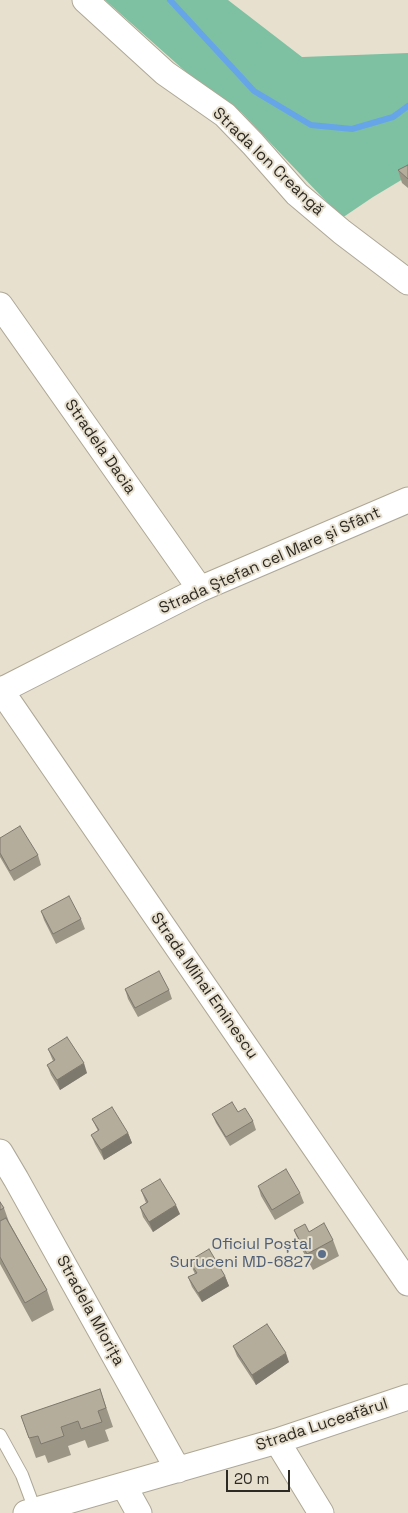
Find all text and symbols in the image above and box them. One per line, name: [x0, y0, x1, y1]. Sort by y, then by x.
street label: Strada Ion Creangă: [208, 104, 328, 220]
street label: Stradela Dacia: [60, 396, 140, 498]
street label: Strada Ștefan cel Mare și Sfânt: [156, 503, 384, 619]
street label: Strada Mihai Eminescu: [146, 909, 262, 1063]
place label: Oficiul Poștal Suruceni MD-6827: [170, 1235, 312, 1273]
marker: Oficiul Poștal Suruceni MD-6827: [316, 1248, 328, 1260]
street label: Stradela Miorița: [52, 1253, 128, 1369]
street label: Strada Luceafărul: [254, 1395, 390, 1455]
scale bar: [228, 1460, 292, 1492]
text: 20 m: [234, 1469, 269, 1488]

